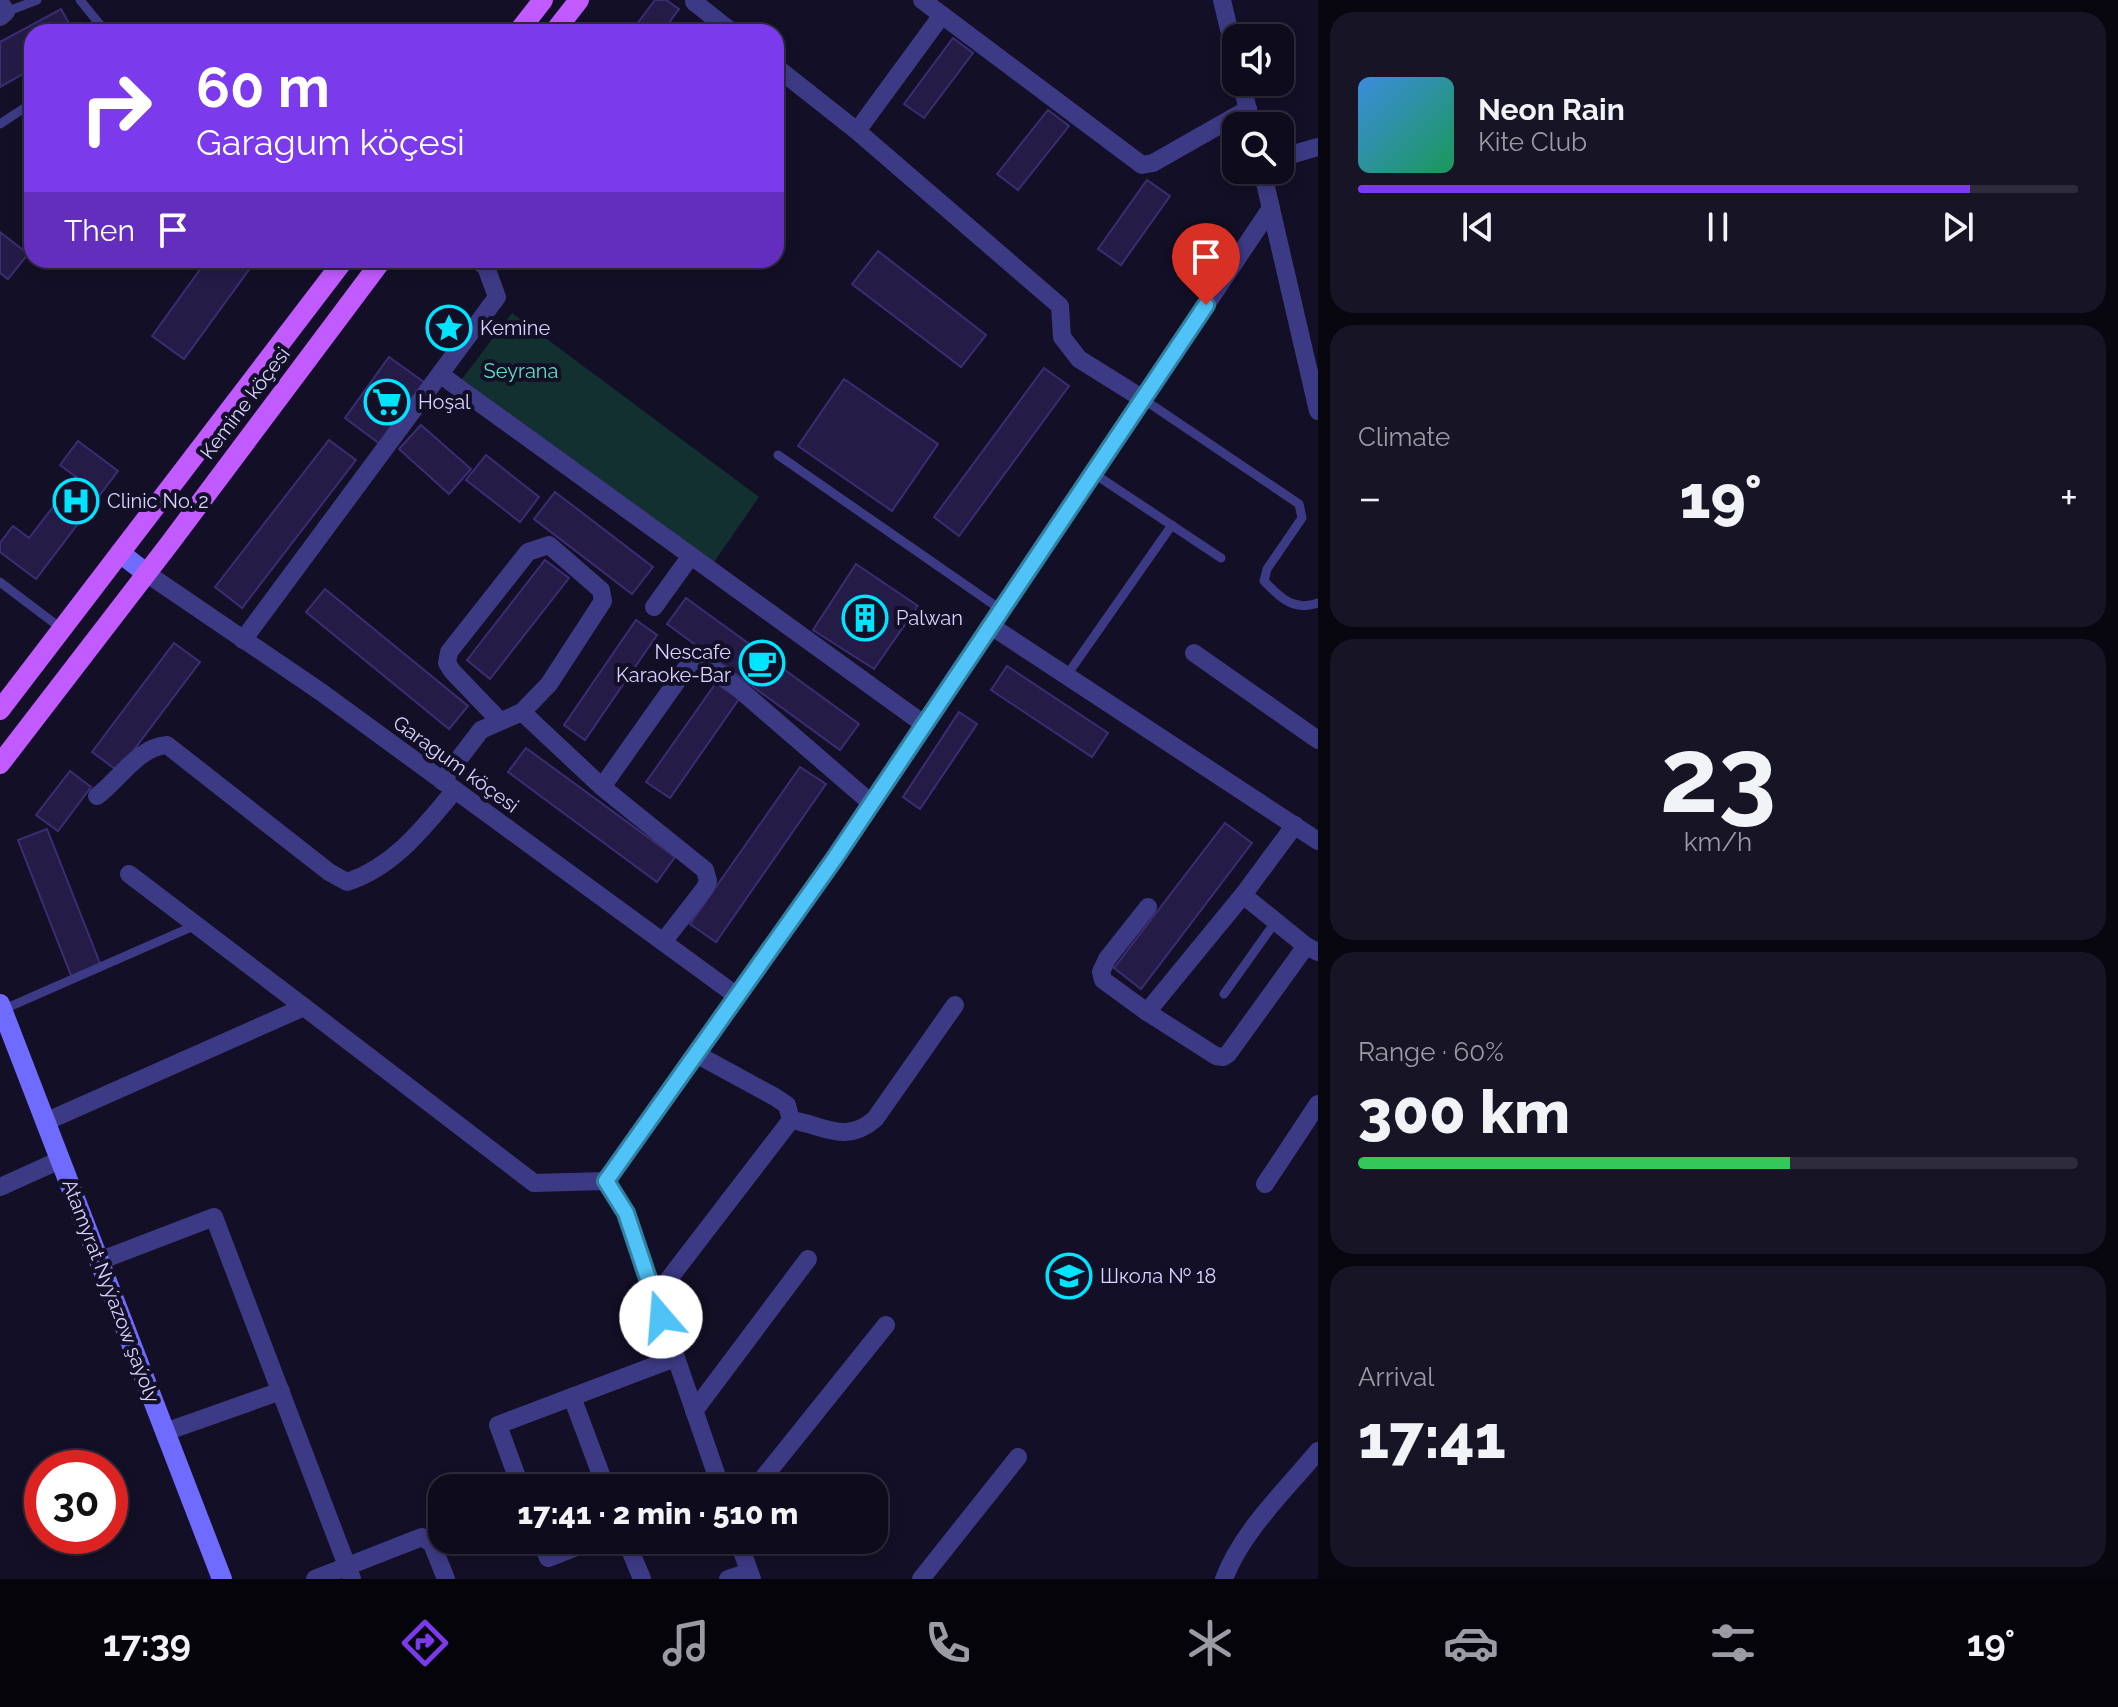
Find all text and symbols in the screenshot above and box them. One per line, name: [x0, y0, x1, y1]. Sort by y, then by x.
map controls: [1222, 24, 1294, 184]
button: sound: [1222, 24, 1294, 96]
text: 60 m: [196, 54, 330, 120]
icon: right: [64, 56, 168, 160]
text: Neon Rain: [1478, 92, 1625, 127]
button: search: [1222, 112, 1294, 184]
text: Garagum köçesi: [196, 121, 465, 163]
text: Kite Club: [1478, 127, 1587, 157]
icon: previous: [1456, 205, 1500, 249]
icon: pause: [1696, 205, 1740, 249]
icon: next: [1936, 205, 1980, 249]
icon: arrive: [151, 208, 195, 252]
text: Then: [64, 213, 135, 248]
pin: [1172, 223, 1240, 305]
icon: arrive: [1184, 235, 1228, 279]
place icon: Kemine: [425, 304, 473, 352]
place label: Kemine: [480, 316, 550, 340]
street label: Kemine köçesi: [195, 342, 295, 464]
park label: Seyrana: [484, 359, 558, 383]
supermarket icon: Hoşal: [363, 378, 411, 426]
place label: Hoşal: [418, 390, 471, 414]
text: Climate: [1358, 422, 1450, 452]
text: 19°: [1680, 462, 1762, 532]
text: −: [1358, 472, 1382, 523]
text: +: [2060, 472, 2078, 523]
hospital icon: Clinic No. 2: [52, 477, 100, 525]
place label: Clinic No. 2: [107, 489, 209, 513]
building icon: Palwan: [841, 594, 889, 642]
place label: Palwan: [896, 606, 963, 630]
cafe icon: Nescafe Karaoke-Bar: [738, 639, 786, 687]
place label: Nescafe Karaoke-Bar: [616, 640, 731, 687]
street label: Garagum köçesi: [389, 710, 523, 818]
text: 23: [1660, 714, 1776, 836]
text: km/h: [1684, 827, 1752, 857]
text: Range · 60%: [1358, 1037, 1504, 1067]
text: 300 km: [1358, 1077, 1570, 1147]
street label: Atamyrat Nyýazow şaýoly: [57, 1176, 165, 1406]
school or university icon: Школа № 18: [1045, 1252, 1093, 1300]
place label: Школа № 18: [1100, 1264, 1216, 1288]
position arrow: [619, 1275, 703, 1359]
text: Arrival: [1358, 1362, 1434, 1392]
text: 17:41: [1358, 1402, 1506, 1472]
speed limit sign: 30: [24, 1450, 128, 1554]
text: 17:41 · 2 min · 510 m: [518, 1496, 798, 1531]
icon: directions: [397, 1615, 453, 1671]
icon: music: [658, 1615, 714, 1671]
icon: phone: [920, 1615, 976, 1671]
icon: climate: [1182, 1615, 1238, 1671]
icon: car: [1443, 1615, 1499, 1671]
icon: filters: [1705, 1615, 1761, 1671]
text: 17:39: [103, 1622, 191, 1664]
text: 19°: [1967, 1622, 2015, 1664]

